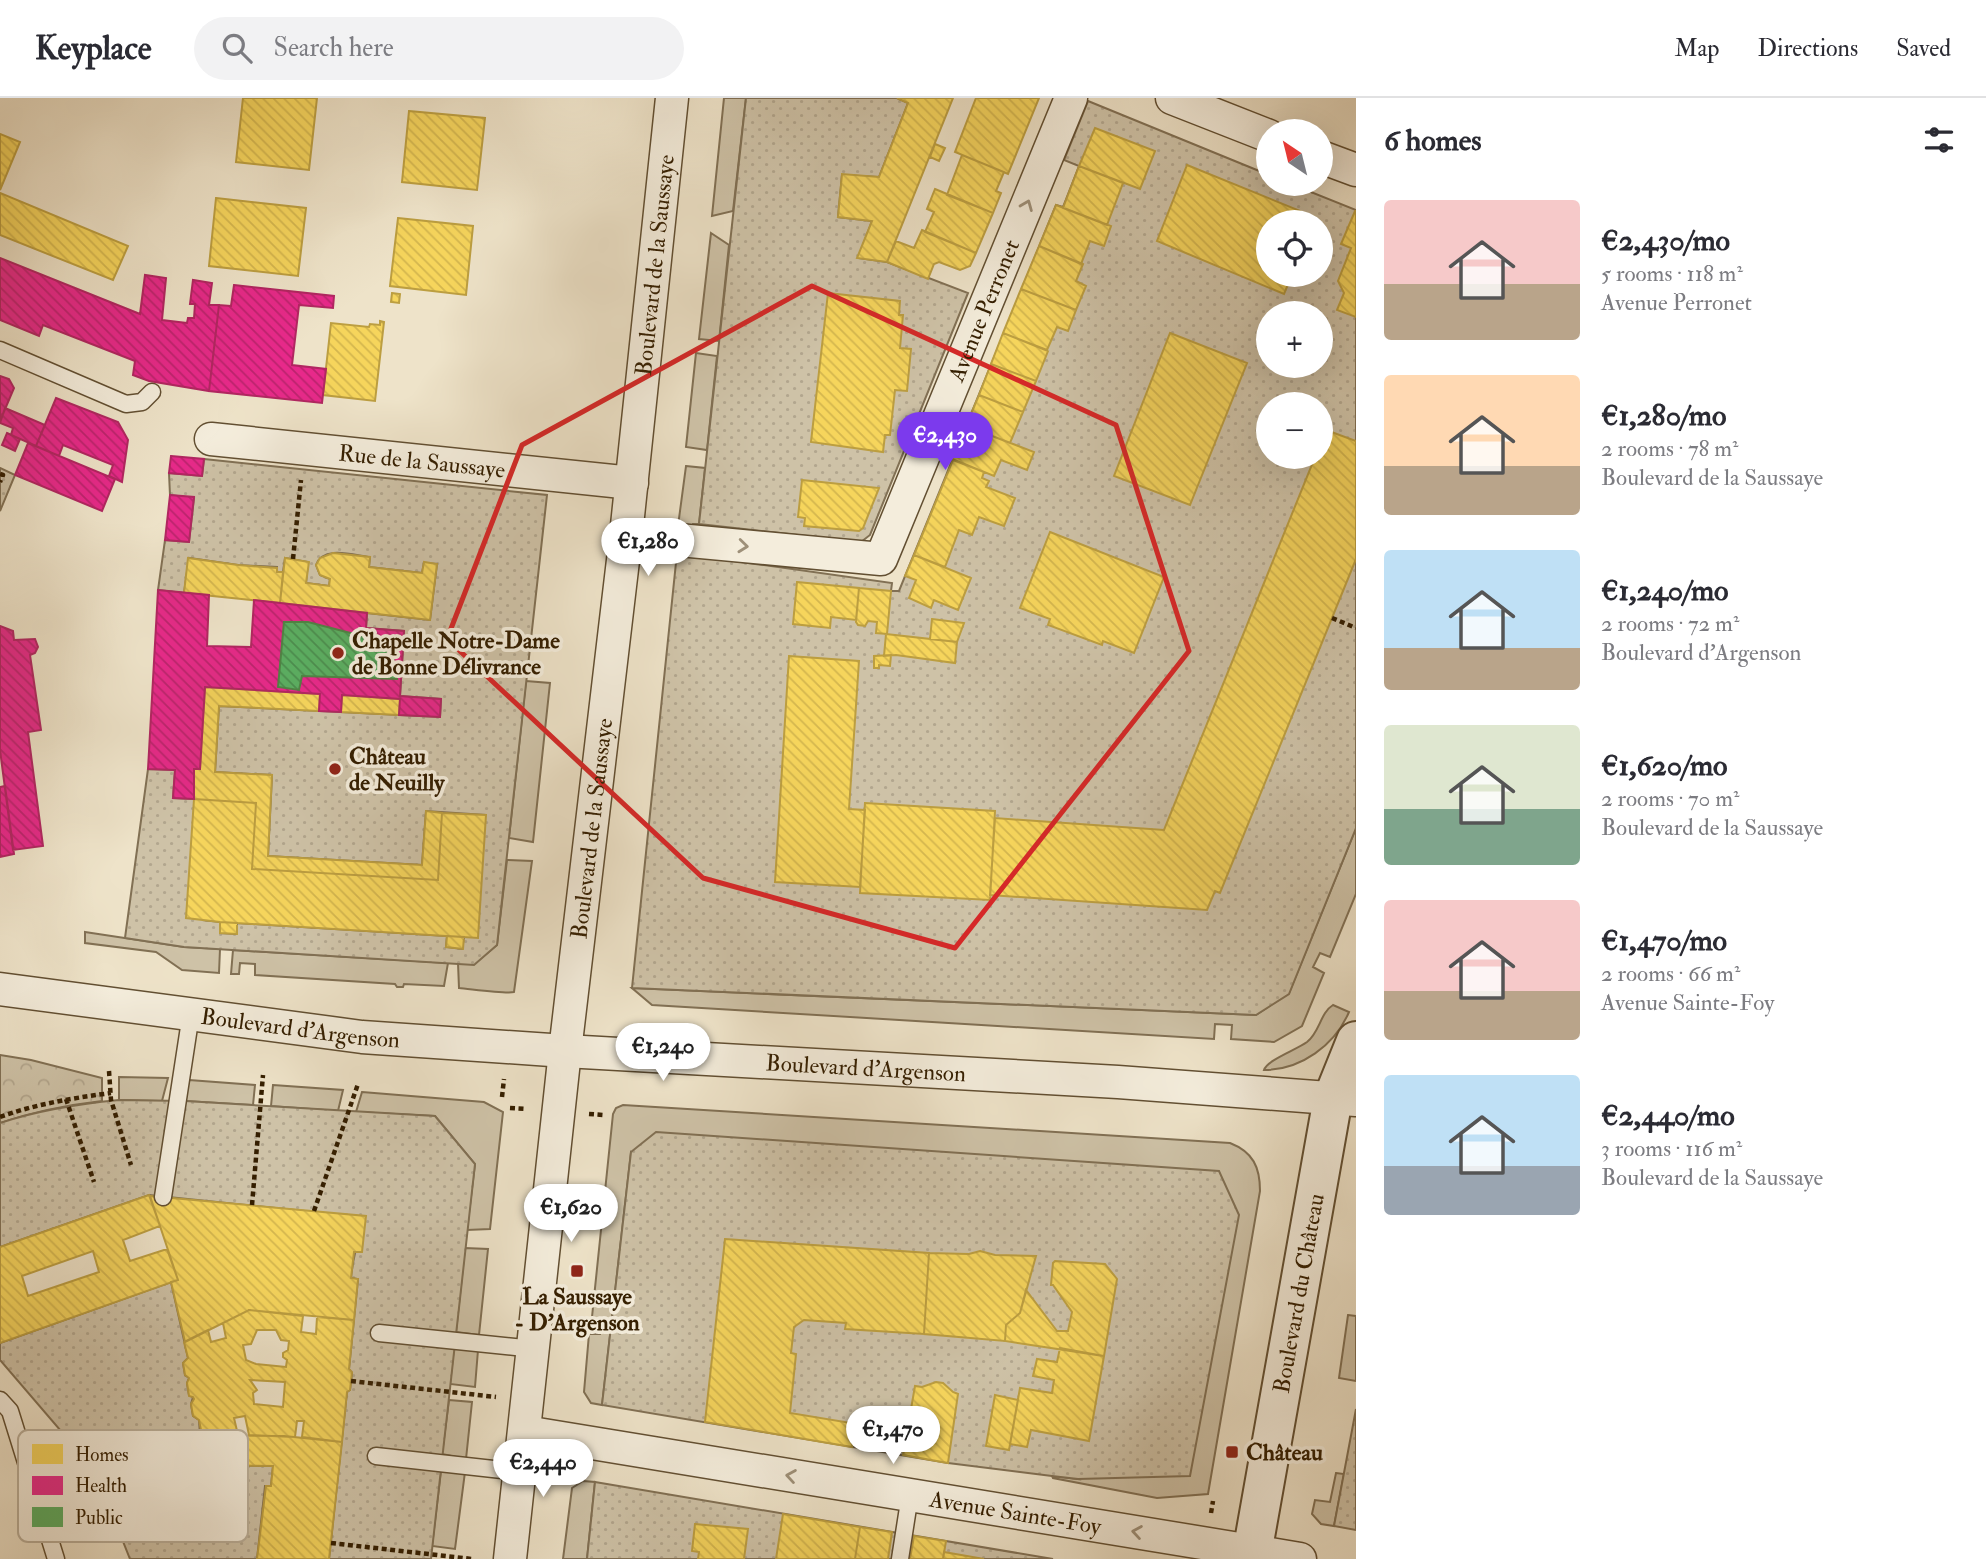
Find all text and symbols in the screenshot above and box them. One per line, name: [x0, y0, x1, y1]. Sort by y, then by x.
search box: [194, 17, 684, 80]
text: Keyplace: [35, 28, 152, 69]
icon: search: [218, 29, 256, 67]
text: Search here: [274, 32, 394, 64]
text: Map: [1674, 33, 1719, 64]
text: Directions: [1757, 33, 1858, 64]
text: Saved: [1896, 33, 1951, 64]
north arrow: [1256, 119, 1334, 196]
map controls: [1256, 119, 1333, 469]
icon: filters: [1920, 121, 1958, 159]
text: 6 homes: [1384, 122, 1482, 159]
street label: Boulevard de la Saussaye: [628, 153, 681, 377]
one-way arrow: [1018, 200, 1032, 212]
button: locate: [1256, 210, 1333, 287]
text: €2,430/mo: [1601, 222, 1730, 259]
icon: home: [1440, 228, 1524, 312]
street label: Avenue Perronet: [941, 235, 1026, 387]
text: 5 rooms · 118 m²: [1601, 259, 1743, 288]
text: Avenue Perronet: [1601, 288, 1752, 317]
button: +: [1256, 301, 1333, 378]
button: −: [1256, 392, 1333, 469]
text: €1,280/mo: [1601, 397, 1726, 434]
icon: home: [1440, 403, 1524, 487]
pin: €2,430: [888, 412, 1002, 472]
text: €2,430: [913, 420, 977, 449]
text: 2 rooms · 78 m²: [1601, 434, 1739, 463]
street label: Rue de la Saussaye: [337, 438, 507, 484]
text: Boulevard de la Saussaye: [1601, 463, 1823, 492]
pin: €1,280: [591, 518, 705, 578]
text: €1,280: [617, 526, 679, 555]
one-way arrow: [738, 538, 749, 553]
text: €1,240/mo: [1601, 572, 1729, 609]
icon: home: [1440, 578, 1524, 662]
text: 2 rooms · 72 m²: [1601, 609, 1739, 638]
place label: Chapelle Notre-Dame de Bonne Délivrance: [352, 626, 560, 681]
text: Boulevard d'Argenson: [1601, 638, 1801, 667]
marker: Chapelle Notre-Dame de Bonne Délivrance: [330, 645, 346, 661]
street label: Boulevard de la Saussaye: [564, 716, 619, 941]
place label: Château de Neuilly: [349, 742, 445, 798]
text: €1,620/mo: [1601, 747, 1728, 784]
icon: home: [1440, 753, 1524, 837]
marker: Château de Neuilly: [327, 761, 343, 777]
text: 2 rooms · 70 m²: [1601, 784, 1740, 813]
text: Boulevard de la Saussaye: [1601, 813, 1823, 842]
text: €1,470/mo: [1601, 922, 1727, 959]
icon: home: [1440, 928, 1524, 1012]
text: 2 rooms · 66 m²: [1601, 959, 1740, 988]
text: Avenue Sainte-Foy: [1601, 988, 1774, 1017]
street label: Boulevard d'Argenson: [199, 1001, 401, 1054]
pin: €1,240: [606, 1024, 720, 1083]
text: €1,240: [632, 1031, 694, 1060]
street label: Boulevard d'Argenson: [765, 1048, 967, 1088]
text: €2,440/mo: [1601, 1097, 1735, 1134]
icon: home: [1440, 1103, 1524, 1187]
text: 3 rooms · 116 m²: [1601, 1134, 1742, 1163]
text: Boulevard de la Saussaye: [1601, 1163, 1823, 1192]
pin: €1,620: [514, 1184, 628, 1244]
street label: Boulevard du Château: [1266, 1191, 1330, 1395]
text: €1,620: [540, 1192, 602, 1221]
marker: La Saussaye - D'Argenson: [569, 1263, 585, 1279]
place label: La Saussaye - D'Argenson: [514, 1282, 640, 1338]
pin: €1,470: [836, 1406, 950, 1466]
text: €1,470: [862, 1414, 924, 1443]
legend: [18, 1430, 248, 1542]
place label: Château: [1246, 1438, 1323, 1467]
pin: €2,440: [486, 1440, 600, 1499]
text: Homes: [75, 1443, 129, 1467]
marker: Château: [1224, 1444, 1240, 1460]
text: €2,440: [509, 1447, 577, 1476]
one-way arrow: [785, 1469, 797, 1484]
text: Health: [75, 1474, 127, 1498]
street label: Avenue Sainte-Foy: [927, 1484, 1104, 1541]
text: Public: [75, 1506, 123, 1530]
one-way arrow: [1131, 1525, 1143, 1540]

